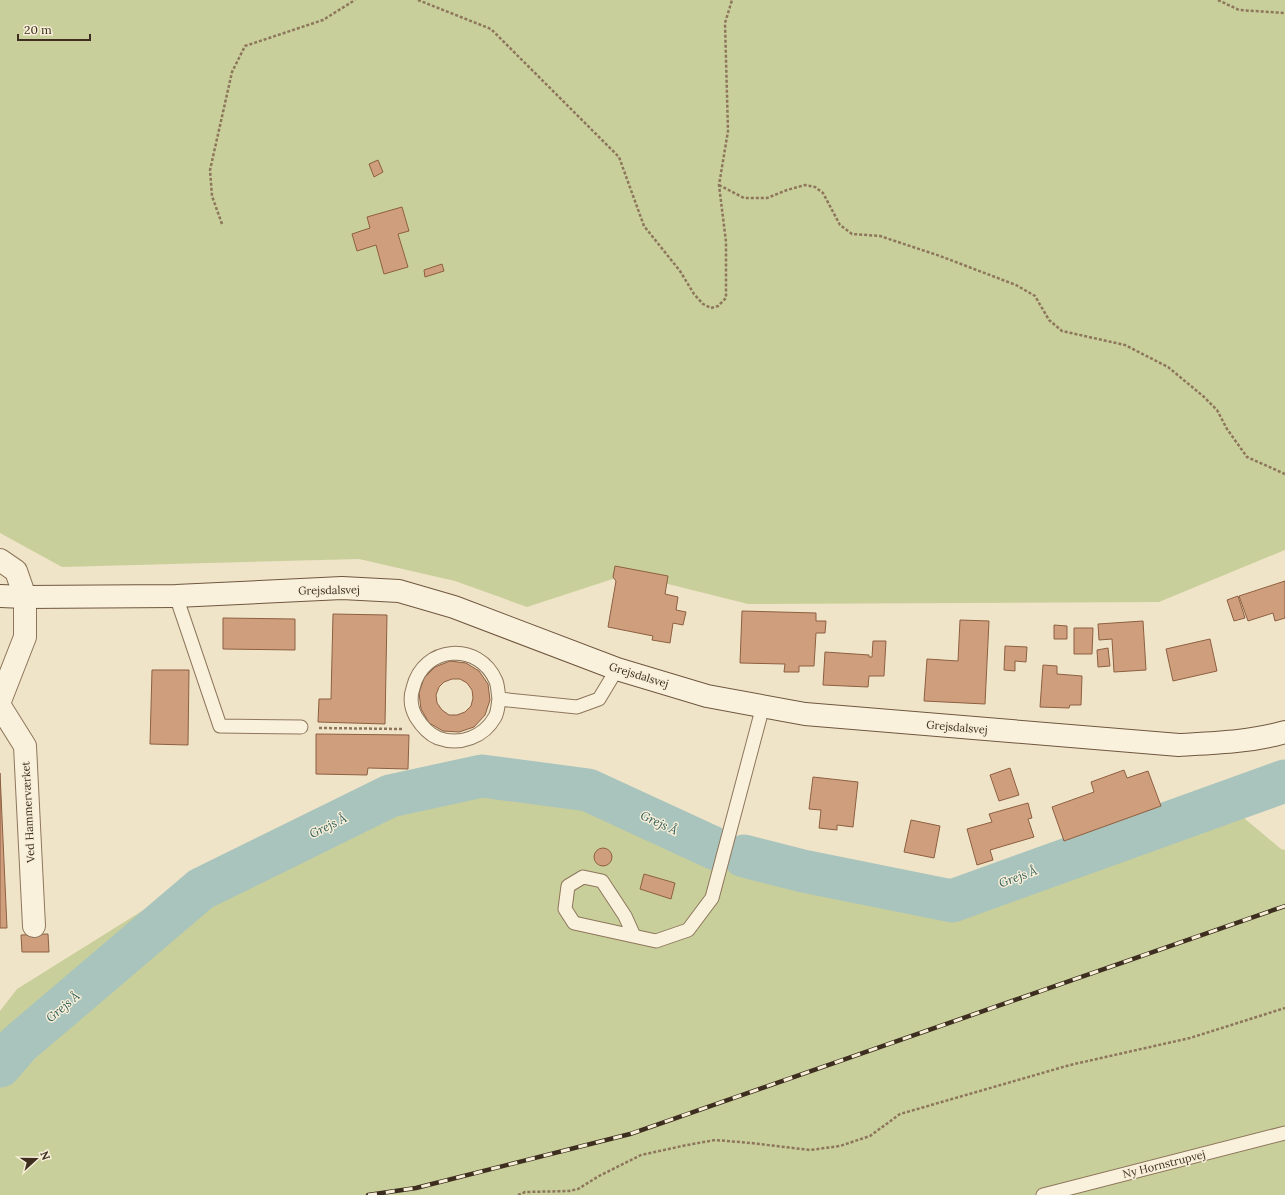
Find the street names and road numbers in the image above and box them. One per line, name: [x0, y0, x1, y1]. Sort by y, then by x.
street label: Grejsdalsvej: [298, 582, 360, 598]
street label: Grejsdalsvej: [607, 659, 671, 691]
street label: Grejsdalsvej: [926, 717, 988, 737]
street label: Ved Hammerværket: [18, 760, 38, 864]
street label: Ny Hornstrupvej: [1121, 1147, 1207, 1181]

